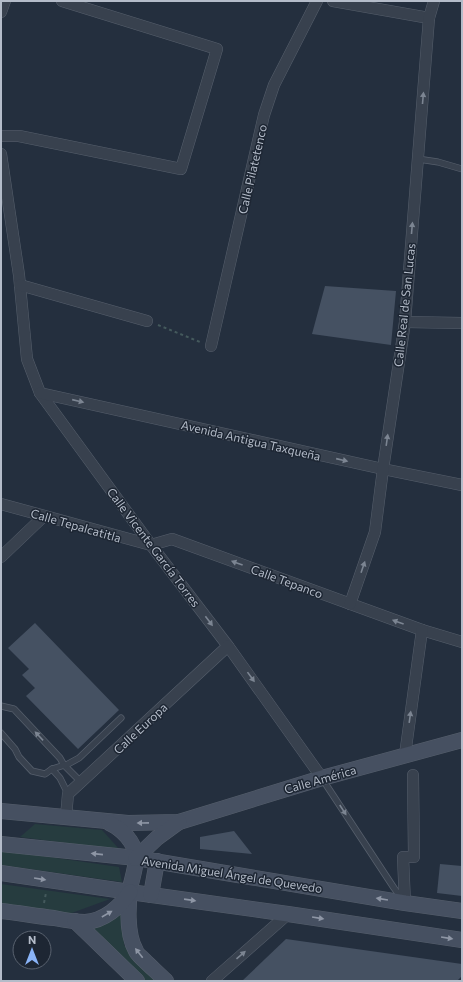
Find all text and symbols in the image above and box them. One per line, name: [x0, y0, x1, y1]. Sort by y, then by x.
one-way arrow: [419, 92, 426, 104]
street label: Calle Pilatetenco: [235, 123, 269, 215]
one-way arrow: [409, 222, 416, 234]
street label: Calle Real de San Lucas: [391, 243, 417, 367]
one-way arrow: [72, 399, 84, 405]
street label: Avenida Antigua Taxqueña: [180, 417, 322, 463]
one-way arrow: [384, 434, 390, 446]
one-way arrow: [336, 457, 348, 463]
street label: Calle Vicente García Torres: [105, 485, 203, 609]
street label: Calle Tepalcatitla: [29, 505, 123, 545]
one-way arrow: [230, 560, 242, 566]
street label: Calle Tepanco: [249, 561, 325, 601]
one-way arrow: [360, 561, 366, 573]
one-way arrow: [205, 615, 213, 626]
one-way arrow: [392, 618, 404, 624]
one-way arrow: [247, 672, 255, 683]
street label: Calle Europa: [110, 700, 170, 756]
one-way arrow: [407, 711, 413, 723]
one-way arrow: [35, 731, 44, 740]
street label: Calle América: [282, 762, 358, 796]
one-way arrow: [339, 805, 347, 816]
one-way arrow: [136, 820, 149, 826]
one-way arrow: [91, 851, 103, 857]
street label: Avenida Miguel Ángel de Quevedo: [141, 853, 323, 895]
one-way arrow: [33, 876, 46, 882]
one-way arrow: [376, 896, 388, 902]
one-way arrow: [184, 897, 196, 903]
one-way arrow: [101, 911, 113, 918]
one-way arrow: [312, 915, 324, 921]
north arrow: [12, 930, 52, 970]
text: N: [28, 933, 36, 946]
one-way arrow: [441, 935, 453, 941]
one-way arrow: [135, 948, 143, 959]
one-way arrow: [236, 951, 246, 960]

